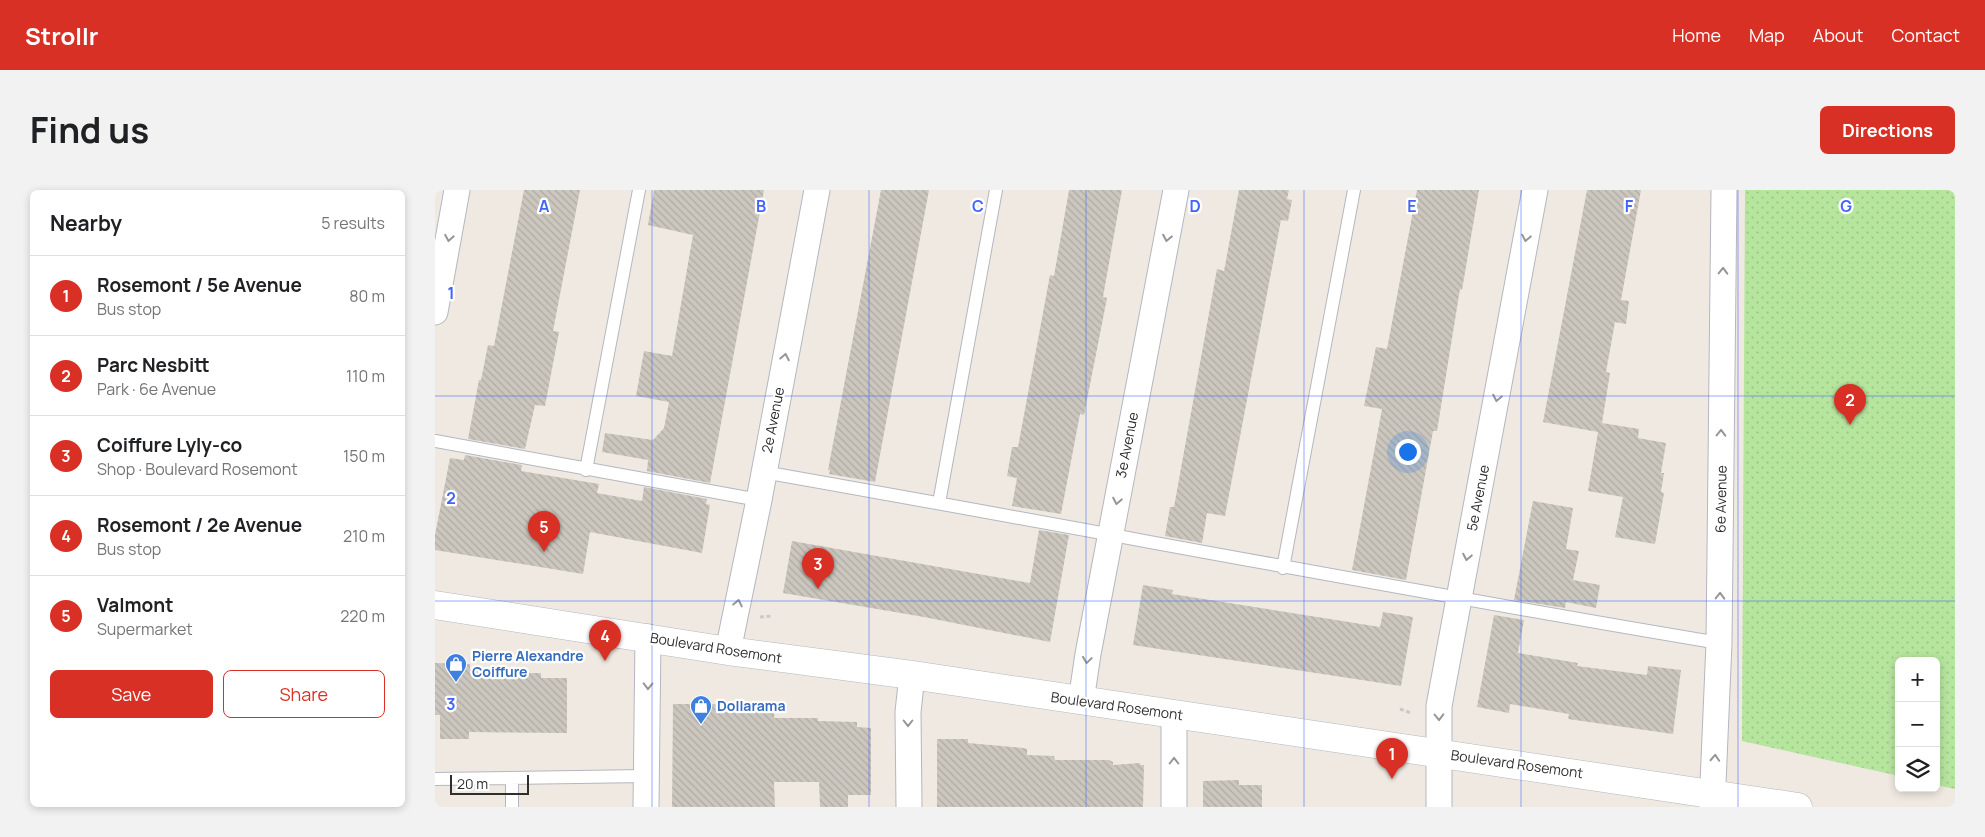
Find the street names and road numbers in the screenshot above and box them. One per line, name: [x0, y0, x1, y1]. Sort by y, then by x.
street label: 2e Avenue: [757, 385, 788, 455]
street label: 3e Avenue: [1111, 410, 1142, 479]
street label: 5e Avenue: [1462, 463, 1493, 533]
street label: 6e Avenue: [1710, 465, 1731, 533]
street label: Boulevard Rosemont: [649, 628, 784, 667]
street label: Boulevard Rosemont: [1050, 687, 1185, 724]
street label: Boulevard Rosemont: [1450, 745, 1585, 782]

